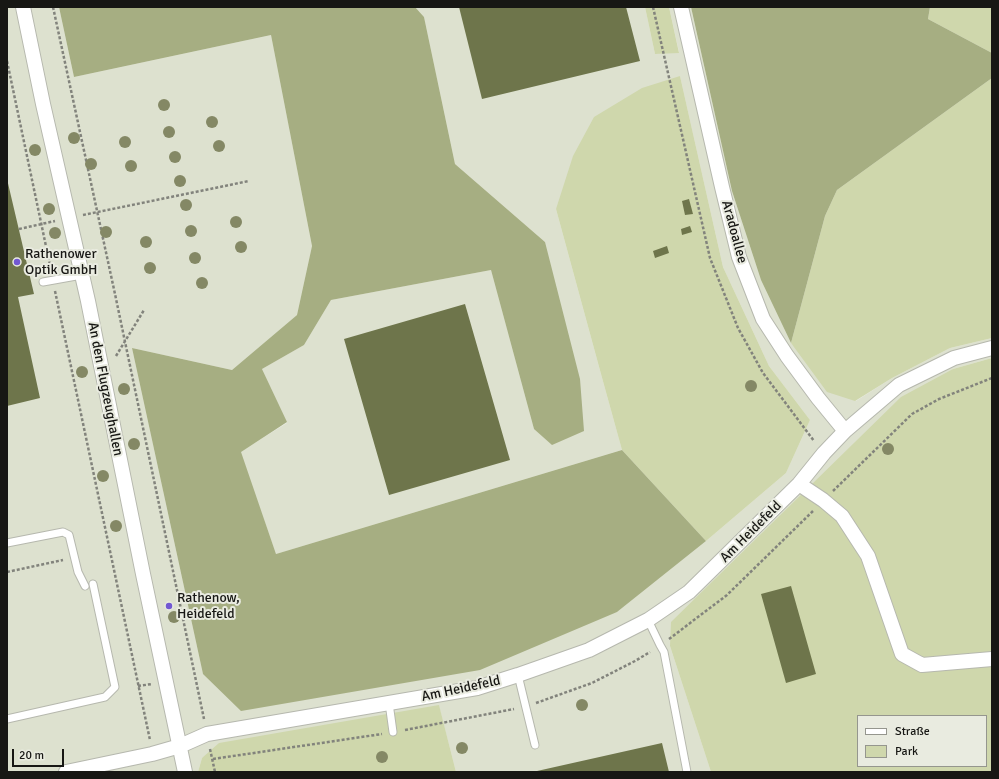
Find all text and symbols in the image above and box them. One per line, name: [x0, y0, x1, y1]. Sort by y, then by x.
street label: Aradoallee: [718, 199, 750, 265]
place label: Rathenower Optik GmbH: [25, 246, 98, 278]
marker: Rathenower Optik GmbH: [12, 257, 22, 267]
street label: An den Flugzeughallen: [84, 321, 126, 457]
street label: Am Heidefeld: [717, 498, 785, 566]
place label: Rathenow, Heidefeld: [177, 590, 240, 622]
marker: Rathenow, Heidefeld: [164, 601, 174, 611]
street label: Am Heidefeld: [420, 672, 502, 706]
legend: [857, 715, 987, 767]
text: Straße: [895, 724, 930, 739]
scale bar: [14, 741, 66, 767]
text: Park: [895, 744, 918, 759]
text: 20 m: [19, 748, 44, 763]

